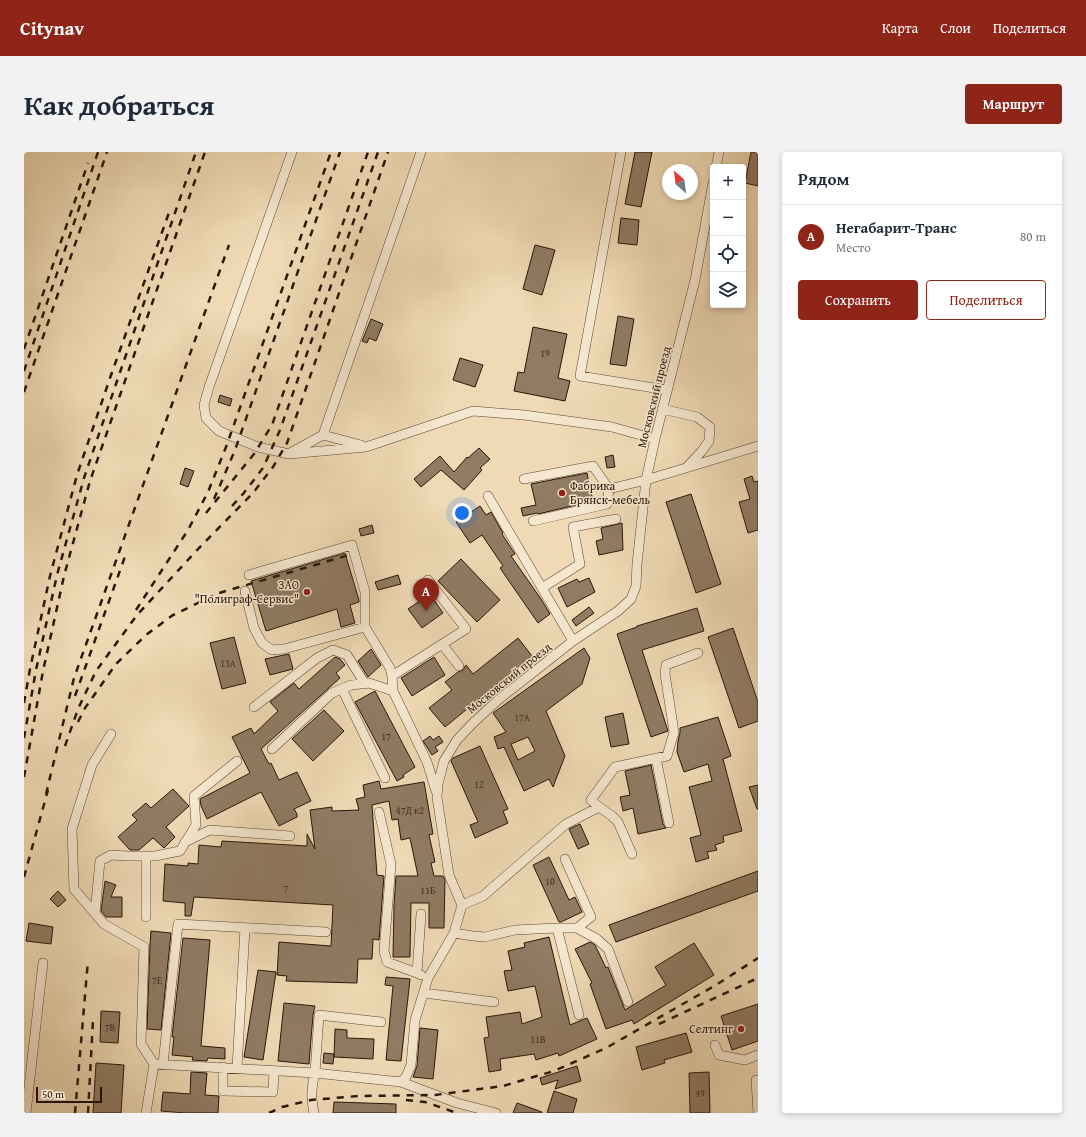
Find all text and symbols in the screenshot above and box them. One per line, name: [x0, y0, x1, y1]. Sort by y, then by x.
text: Citynav: [20, 14, 84, 42]
text: Карта: [882, 18, 918, 38]
text: Слои: [940, 18, 971, 38]
text: Поделиться: [993, 18, 1066, 38]
text: Как добраться: [24, 84, 214, 125]
button: Маршрут: [965, 84, 1062, 124]
north arrow: [662, 164, 698, 200]
map controls: [710, 164, 746, 308]
button: +: [710, 164, 746, 200]
text: Рядом: [798, 166, 849, 191]
button: −: [710, 200, 746, 236]
text: Негабарит-Транс: [836, 217, 957, 238]
text: A: [807, 227, 815, 246]
text: 80 m: [1020, 227, 1046, 246]
button: locate: [710, 236, 746, 272]
text: Место: [836, 238, 871, 257]
button: layers: [710, 272, 746, 308]
button: Сохранить: [798, 280, 918, 320]
button: Поделиться: [926, 280, 1046, 320]
street label: Московский проезд: [633, 344, 675, 450]
house number: 19: [540, 346, 550, 361]
place label: Фабрика Брянск-мебель: [570, 477, 651, 508]
marker: Фабрика Брянск-мебель: [557, 488, 567, 498]
your location: [452, 503, 472, 523]
place label: ЗАО "Полиграф-Сервис": [194, 576, 299, 607]
pin: A: [413, 578, 439, 611]
marker: ЗАО "Полиграф-Сервис": [302, 587, 312, 597]
street label: Московский проезд: [463, 638, 555, 717]
house number: 13А: [220, 656, 236, 671]
house number: 17А: [514, 710, 530, 725]
house number: 17: [381, 729, 391, 744]
house number: 12: [474, 777, 484, 792]
house number: 47Д к2: [396, 803, 424, 818]
house number: 10: [545, 874, 555, 889]
house number: 7: [284, 881, 289, 896]
house number: 11Б: [420, 883, 436, 898]
house number: 7Е: [152, 973, 162, 988]
house number: 7В: [105, 1020, 116, 1035]
place label: Селтинг: [689, 1020, 733, 1037]
marker: Селтинг: [736, 1024, 746, 1034]
house number: 11В: [530, 1032, 546, 1047]
scale bar: [36, 1085, 102, 1104]
text: 50 m: [42, 1086, 64, 1102]
house number: 49: [695, 1086, 705, 1101]

